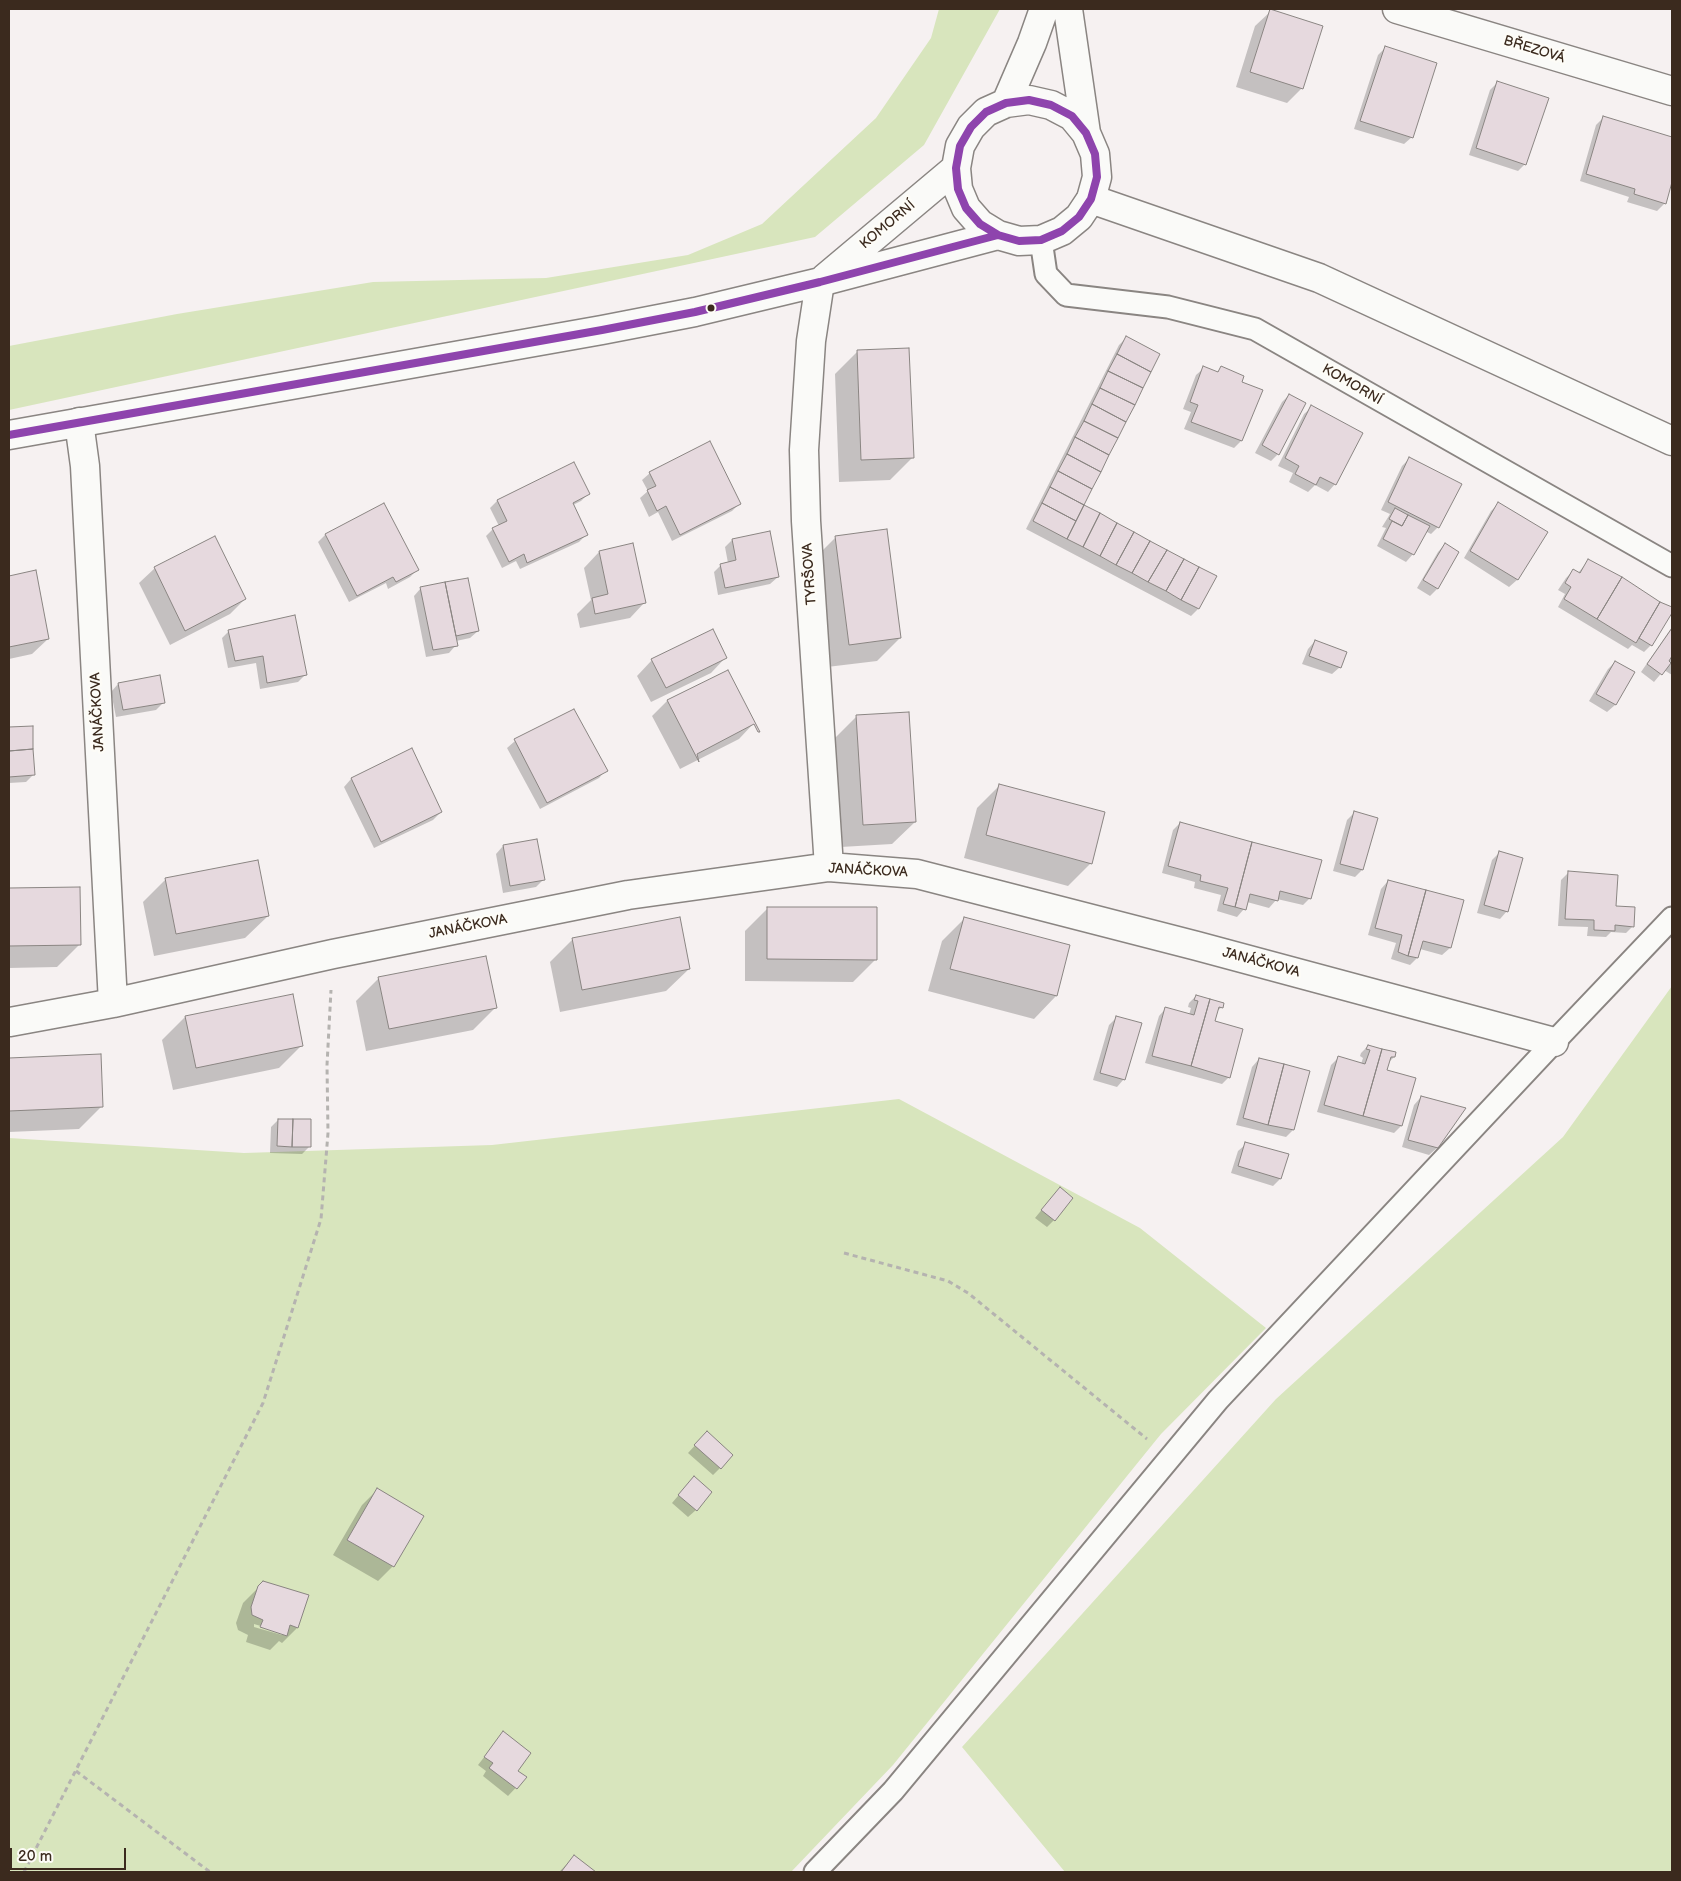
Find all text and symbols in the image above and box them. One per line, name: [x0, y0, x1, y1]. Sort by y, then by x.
street label: BŘEZOVÁ: [1501, 33, 1567, 67]
street label: KOMORNÍ: [857, 197, 919, 253]
unlabelled marker: [706, 303, 716, 313]
street label: KOMORNÍ: [1319, 361, 1385, 409]
street label: TYRŠOVA: [799, 542, 821, 606]
street label: JANÁČKOVA: [88, 672, 108, 752]
street label: JANÁČKOVA: [828, 861, 908, 881]
street label: JANÁČKOVA: [427, 911, 509, 943]
street label: JANÁČKOVA: [1221, 945, 1301, 981]
scale bar: [12, 1838, 129, 1870]
text: 20 m: [18, 1847, 52, 1866]

